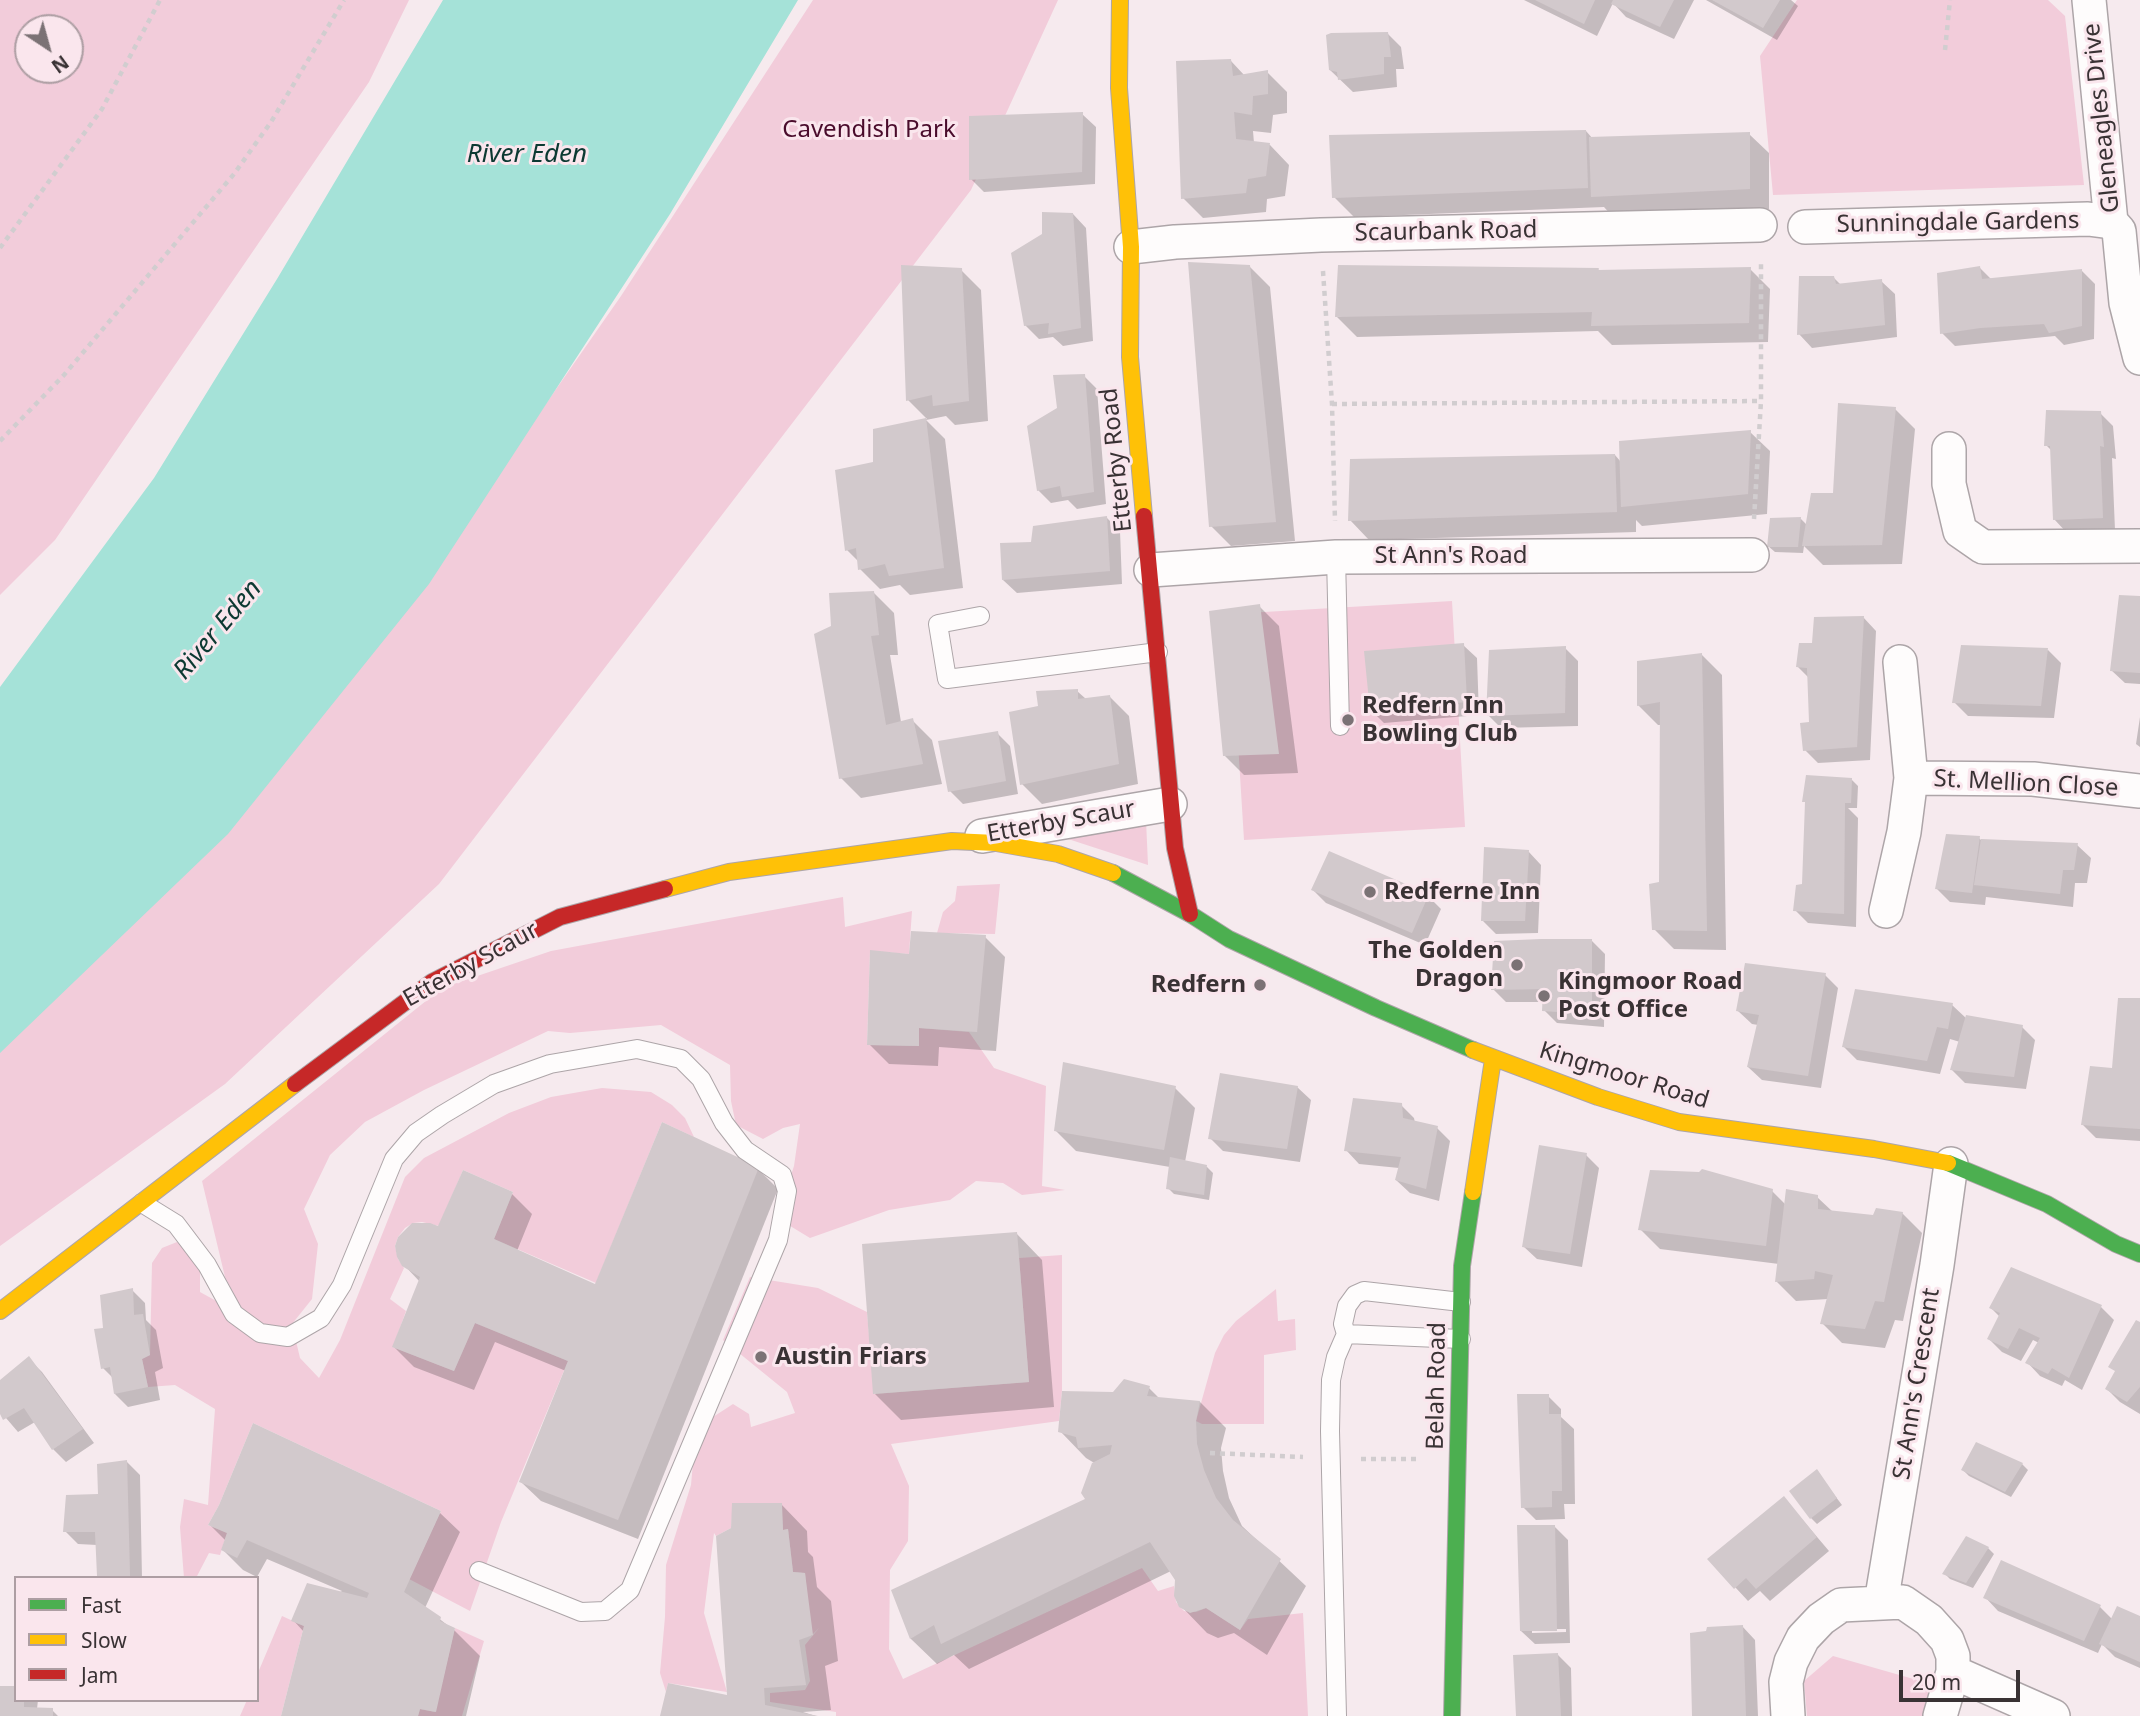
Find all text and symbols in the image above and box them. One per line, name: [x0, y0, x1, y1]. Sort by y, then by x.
north arrow: [14, 14, 84, 84]
street label: Gleneagles Drive: [2078, 22, 2126, 214]
text: N: [46, 49, 74, 79]
park label: Cavendish Park: [782, 116, 956, 144]
water label: River Eden: [467, 139, 587, 171]
street label: Sunningdale Gardens: [1836, 206, 2080, 240]
street label: Scaurbank Road: [1354, 216, 1538, 248]
street label: Etterby Road: [1095, 387, 1139, 533]
street label: St Ann's Road: [1375, 542, 1527, 570]
water label: River Eden: [167, 574, 269, 686]
place label: Redfern Inn Bowling Club: [1362, 692, 1518, 748]
marker: Redfern Inn Bowling Club: [1340, 712, 1356, 728]
street label: St. Mellion Close: [1933, 765, 2119, 803]
street label: Etterby Scaur: [985, 795, 1137, 849]
place label: Redferne Inn: [1384, 878, 1540, 906]
marker: Redferne Inn: [1362, 884, 1378, 900]
street label: Etterby Scaur: [399, 916, 543, 1014]
place label: The Golden Dragon: [1368, 937, 1503, 993]
marker: The Golden Dragon: [1509, 957, 1525, 973]
place label: Kingmoor Road Post Office: [1558, 968, 1743, 1024]
place label: Redfern: [1151, 971, 1246, 999]
marker: Redfern: [1252, 977, 1268, 993]
marker: Kingmoor Road Post Office: [1536, 988, 1552, 1004]
street label: Kingmoor Road: [1536, 1037, 1712, 1115]
street label: St Ann's Crescent: [1888, 1286, 1946, 1482]
street label: Belah Road: [1421, 1322, 1453, 1450]
place label: Austin Friars: [775, 1343, 927, 1371]
marker: Austin Friars: [753, 1349, 769, 1365]
legend: [14, 1576, 259, 1702]
text: Fast: [81, 1591, 121, 1619]
text: Slow: [81, 1626, 127, 1654]
scale bar: [1902, 1656, 2023, 1700]
text: Jam: [81, 1661, 118, 1689]
text: 20 m: [1912, 1668, 1961, 1696]

